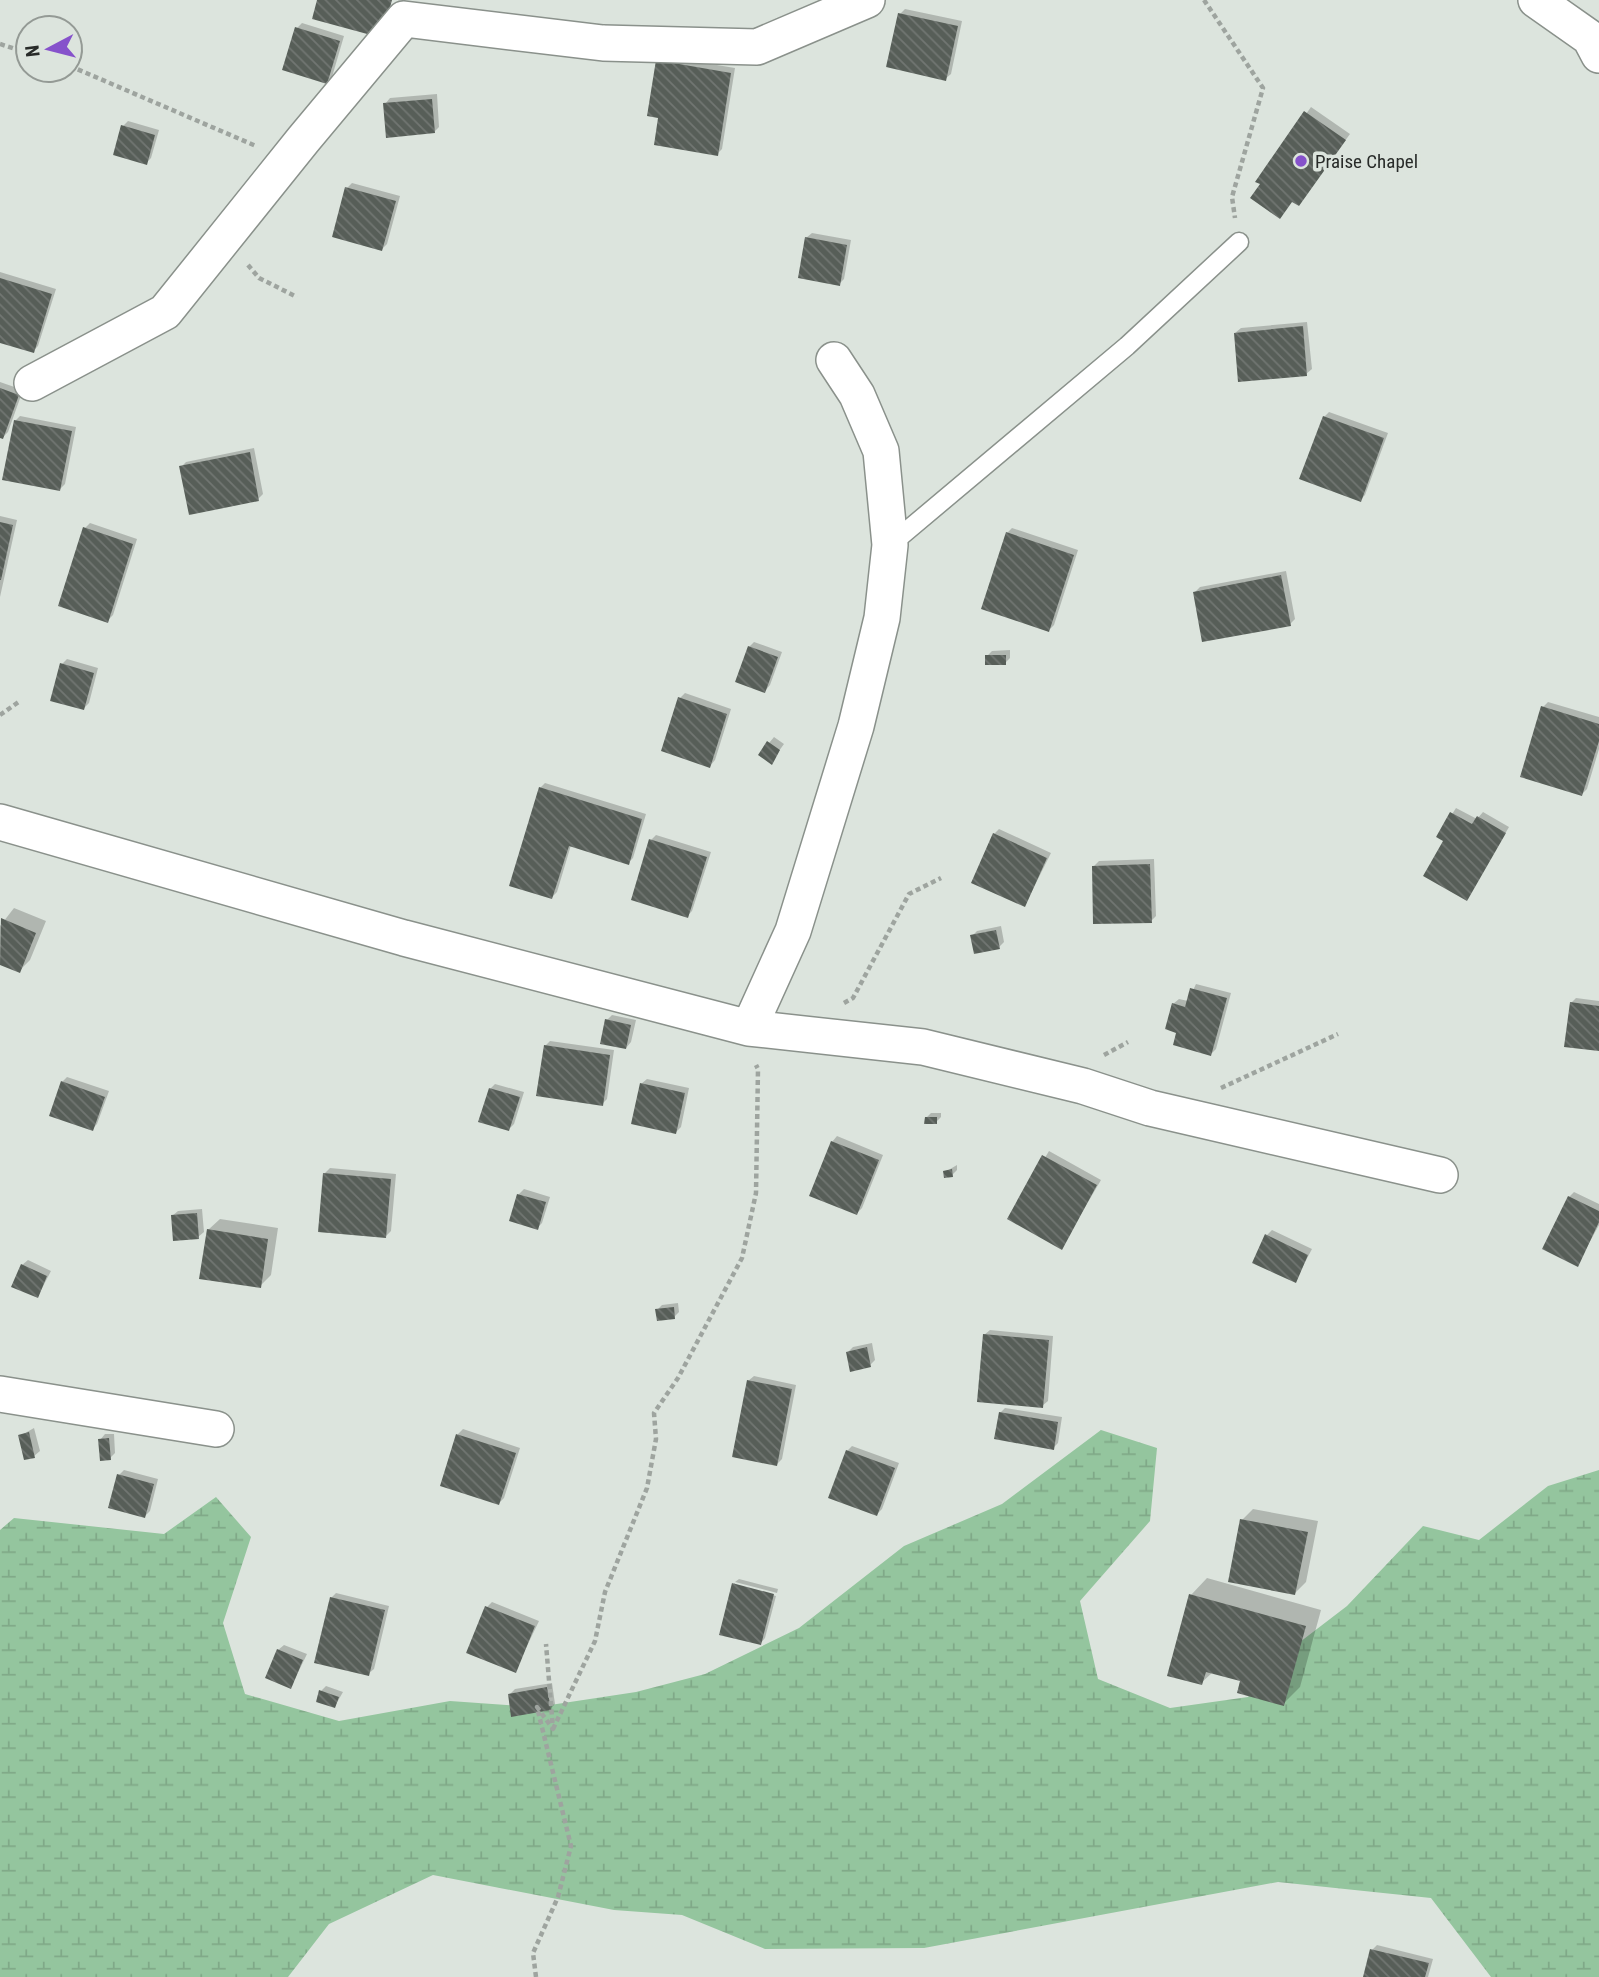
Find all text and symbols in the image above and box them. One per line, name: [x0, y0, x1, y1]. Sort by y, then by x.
north arrow: [14, 14, 84, 84]
text: N: [20, 44, 45, 58]
place label: Praise Chapel: [1315, 150, 1418, 173]
marker: Praise Chapel: [1293, 153, 1309, 169]

